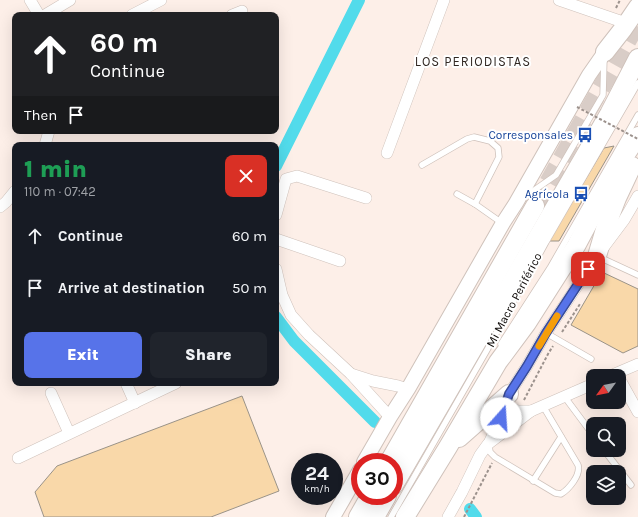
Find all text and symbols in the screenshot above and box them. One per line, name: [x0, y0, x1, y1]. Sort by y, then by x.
text: 60 m: [90, 26, 158, 59]
icon: ahead: [24, 28, 76, 80]
district label: LOS PERIODISTAS: [415, 54, 531, 69]
text: Continue: [90, 60, 165, 82]
icon: arrive: [65, 104, 87, 126]
text: Then: [24, 106, 57, 124]
bus stop icon: Corresponsales: [576, 126, 594, 144]
place label: Corresponsales: [488, 128, 573, 142]
text: 1 min: [24, 155, 87, 183]
button: close: [225, 155, 267, 197]
text: 110 m · 07:42: [24, 184, 96, 199]
bus stop icon: Agrícola: [572, 185, 590, 203]
place label: Agrícola: [525, 187, 569, 201]
icon: ahead: [24, 225, 46, 247]
text: Continue: [58, 227, 123, 245]
text: 60 m: [232, 227, 267, 245]
street label: Mi Macro Periférico: [483, 250, 545, 350]
pin: [571, 252, 605, 286]
icon: arrive: [577, 258, 599, 280]
icon: arrive: [24, 277, 46, 299]
text: Arrive at destination: [58, 279, 205, 297]
text: 50 m: [232, 279, 267, 297]
button: Exit: [24, 332, 142, 378]
button: Share: [150, 332, 267, 378]
north arrow: [586, 369, 626, 409]
map controls: [586, 369, 626, 505]
position arrow: [480, 397, 522, 439]
button: search: [586, 417, 626, 457]
speed limit sign: 30: [351, 453, 403, 505]
text: 24: [305, 462, 329, 485]
button: layers: [586, 465, 626, 505]
text: km/h: [304, 483, 330, 495]

